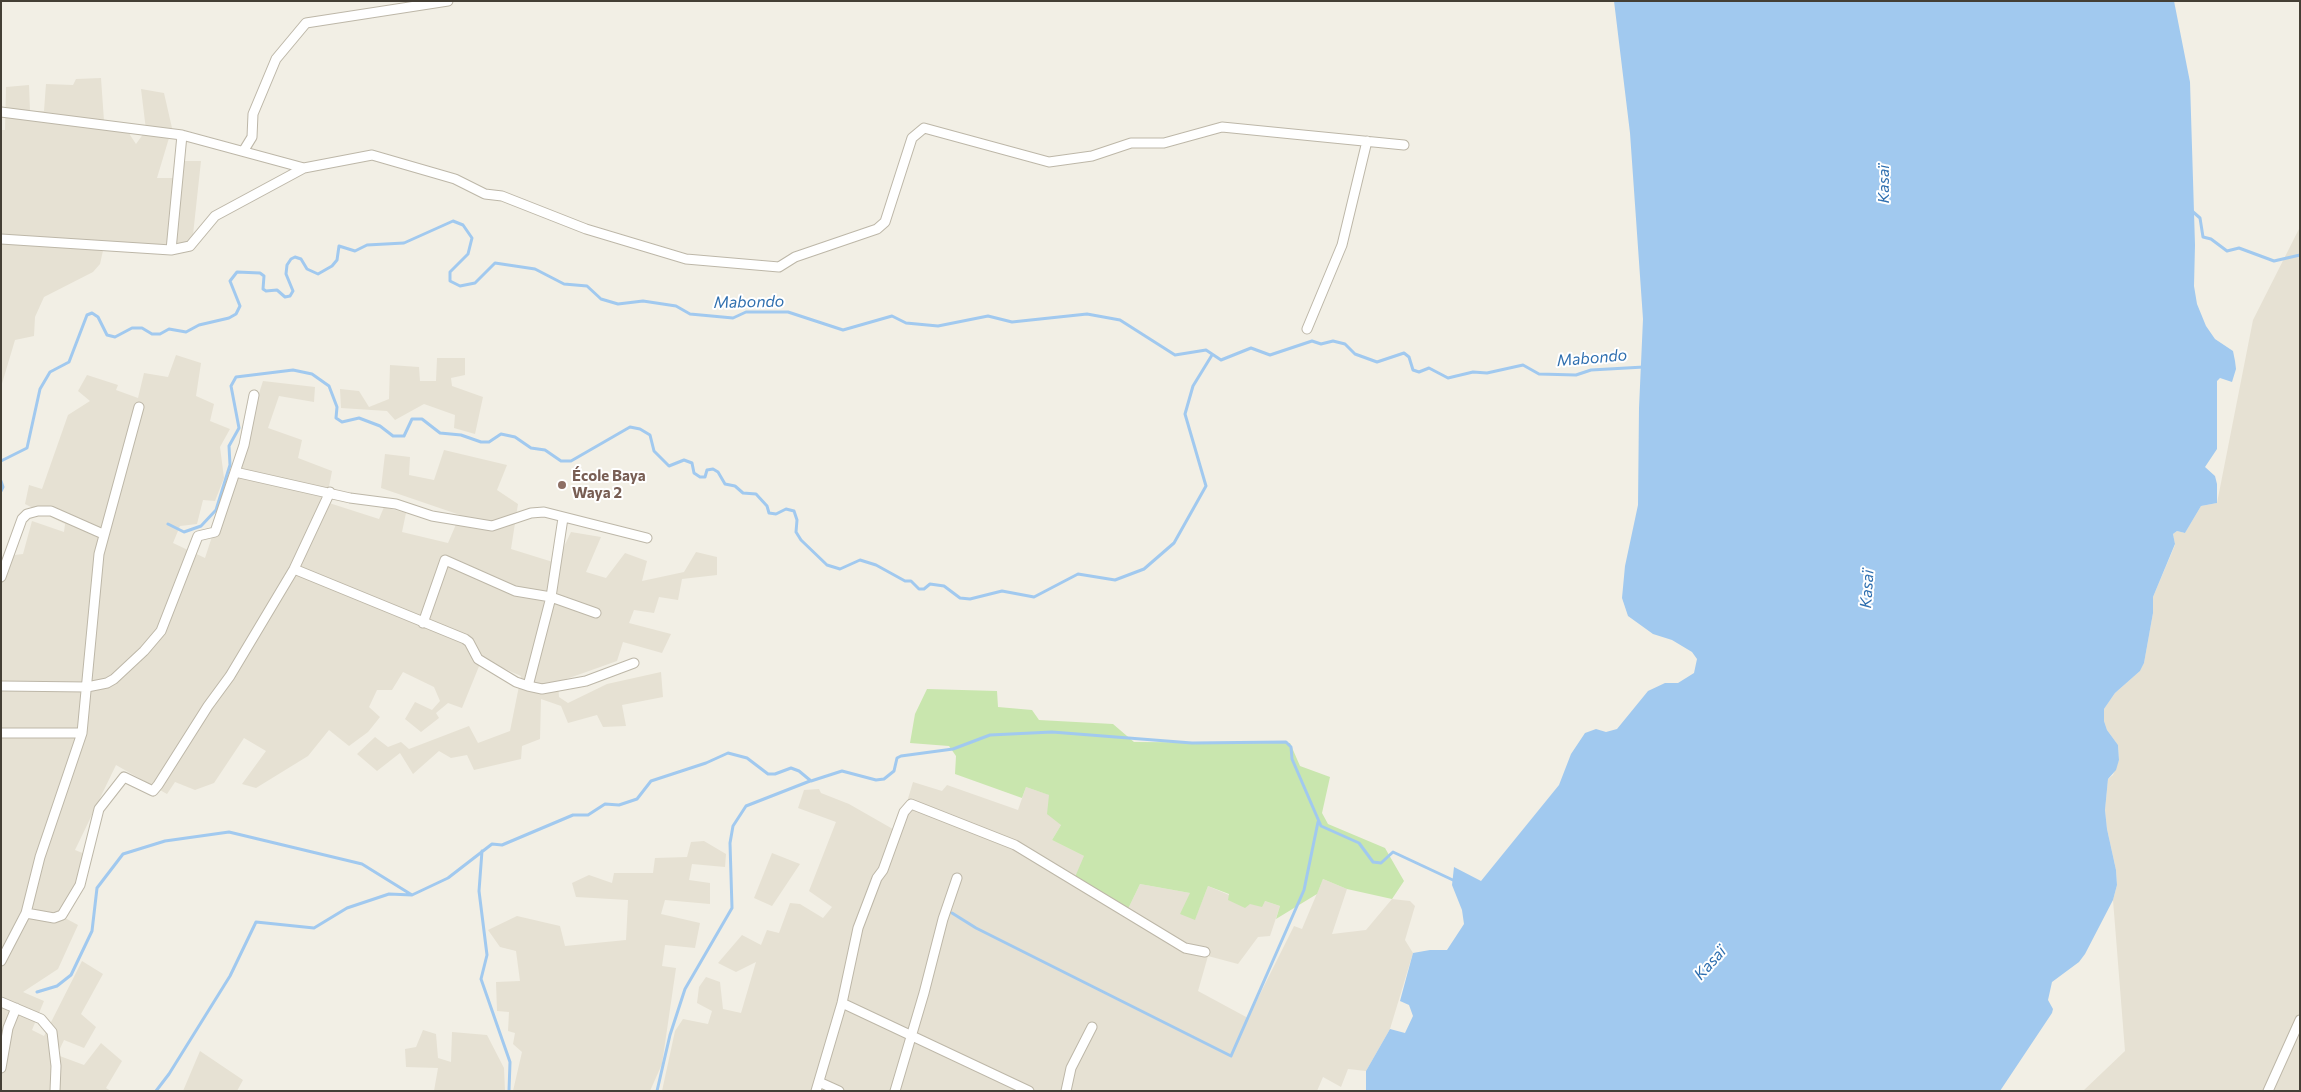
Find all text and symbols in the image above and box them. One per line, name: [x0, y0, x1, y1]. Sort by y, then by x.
water label: Kasaï: [1874, 165, 1894, 203]
water label: Mabondo: [714, 292, 784, 312]
water label: Mabondo: [1556, 345, 1628, 371]
place label: École Baya Waya 2: [572, 467, 646, 502]
marker: École Baya Waya 2: [556, 479, 568, 491]
water label: Kasaï: [1856, 569, 1878, 609]
water label: Kasaï: [1690, 942, 1730, 984]

